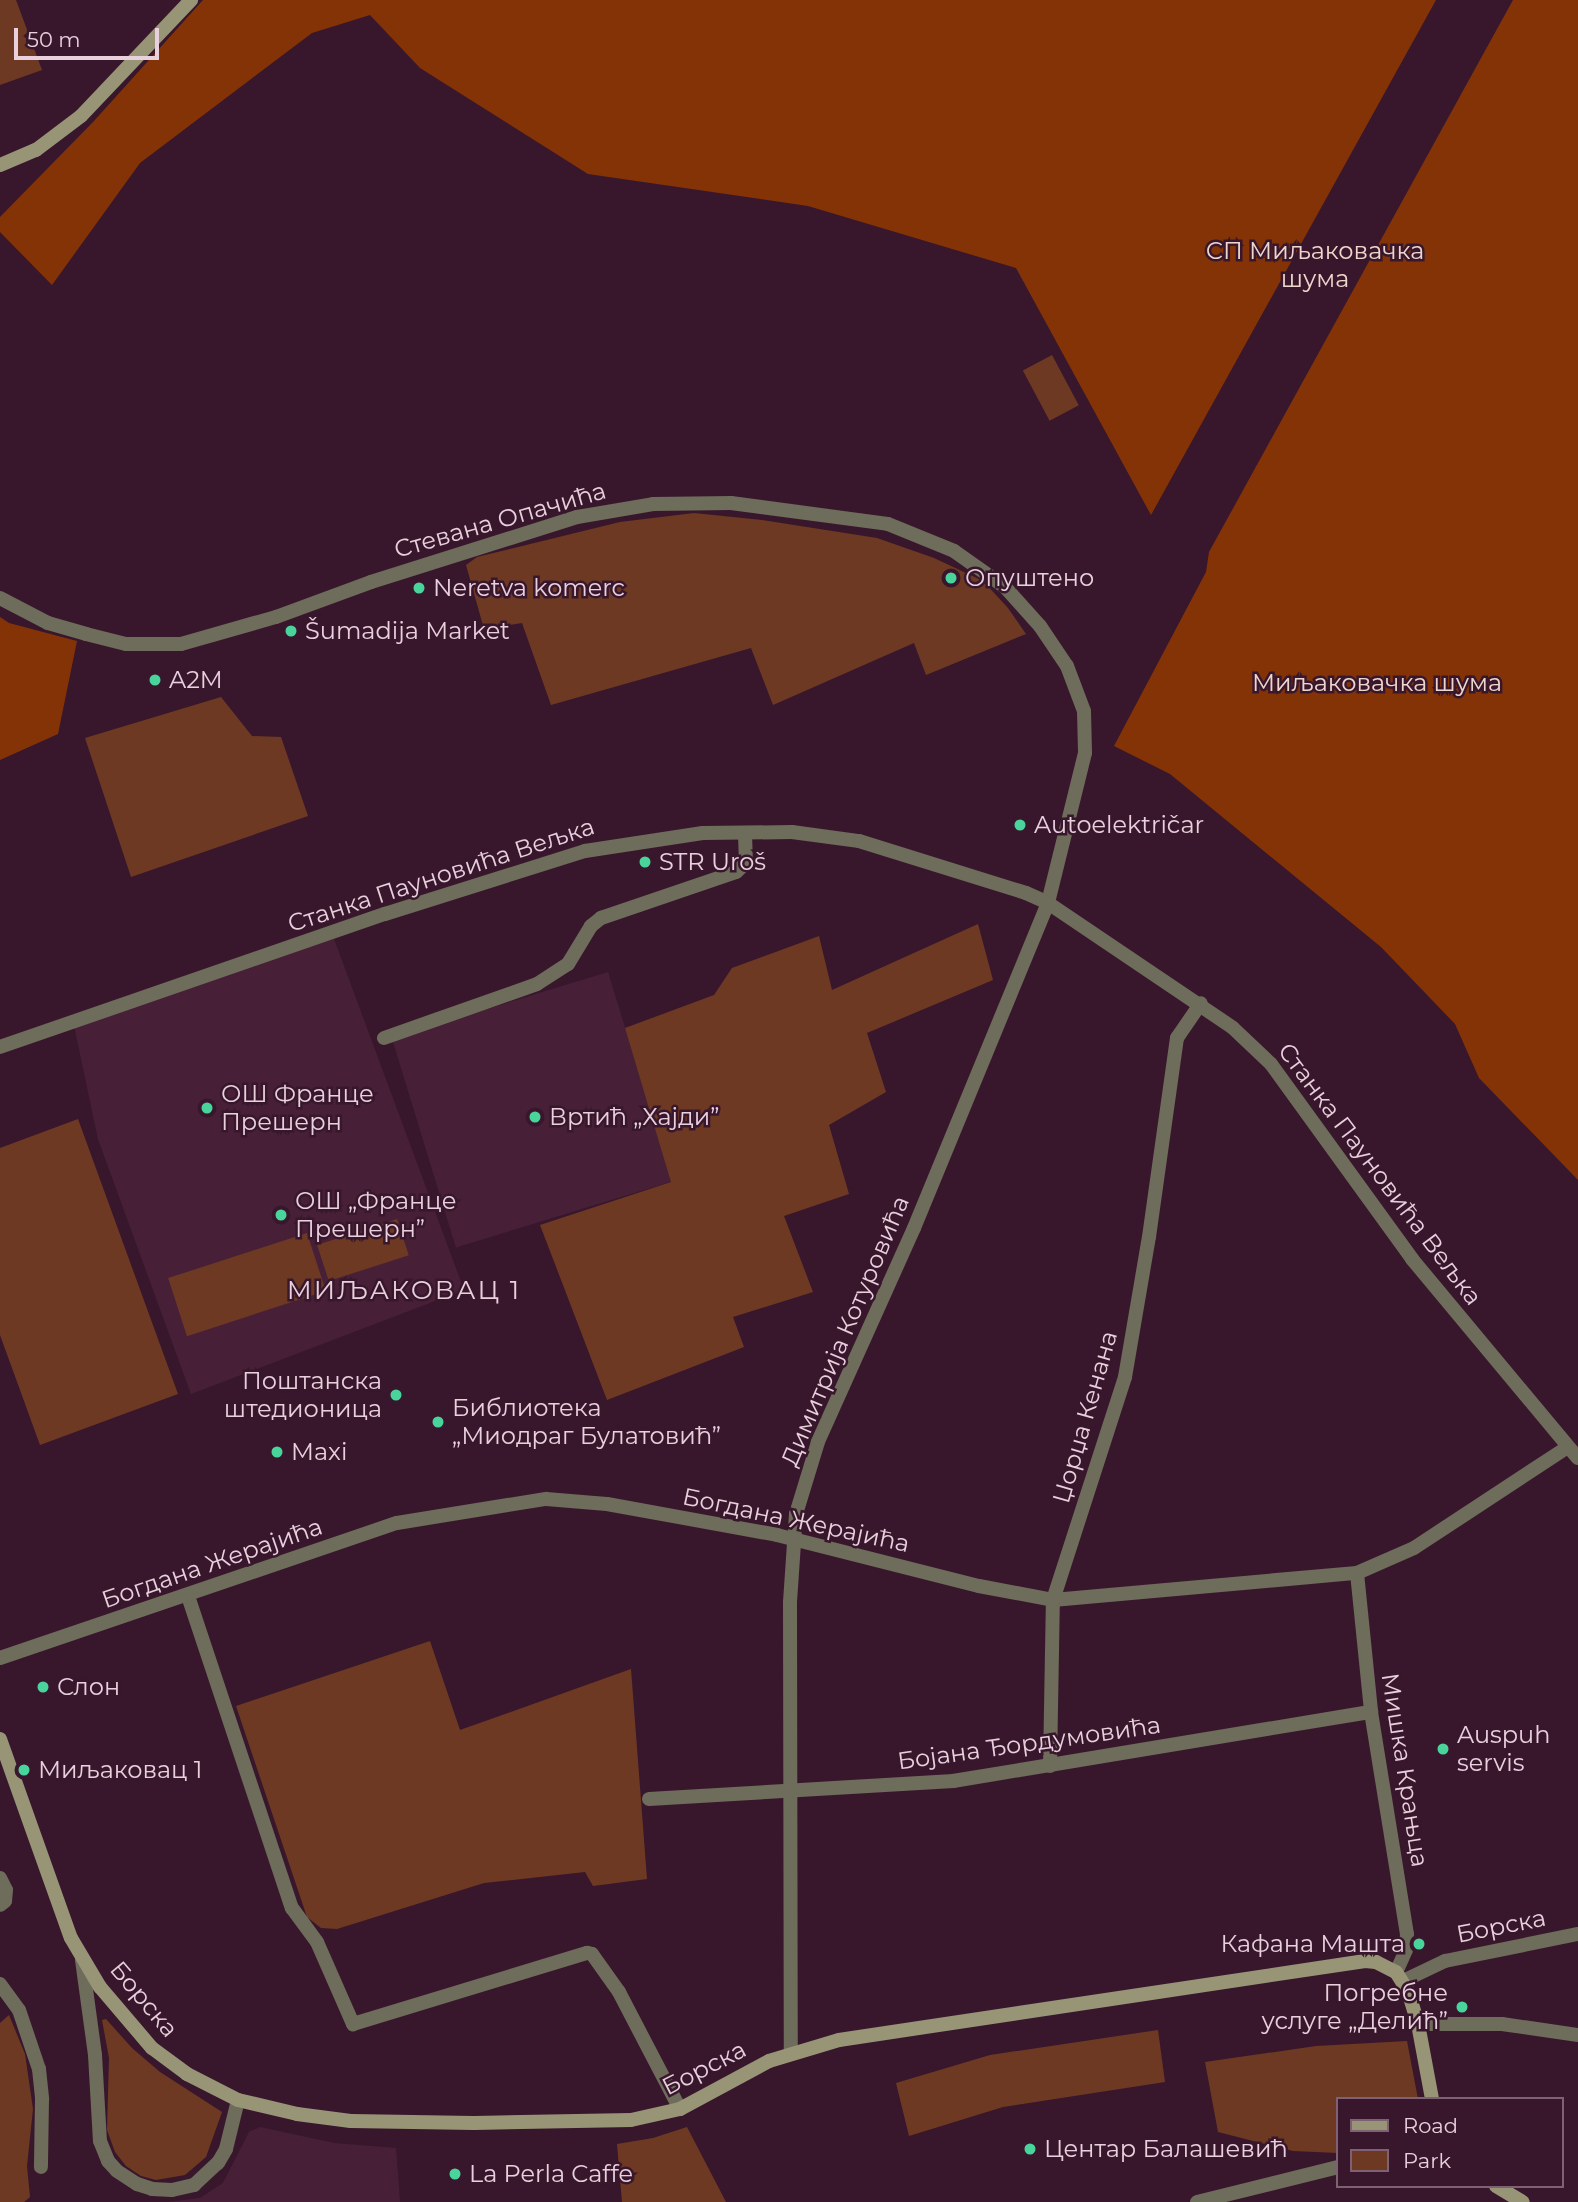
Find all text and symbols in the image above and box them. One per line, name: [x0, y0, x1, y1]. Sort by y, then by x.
scale bar: [18, 14, 163, 58]
text: 50 m: [27, 27, 81, 52]
park label: СП Миљаковачка шума: [1206, 237, 1424, 293]
street label: Стевана Опачића: [391, 476, 609, 564]
place label: Опуштено: [965, 564, 1094, 592]
marker: Опуштено: [943, 570, 959, 586]
place label: Neretva komerc: [433, 574, 625, 602]
marker: Neretva komerc: [411, 580, 427, 596]
place label: Šumadija Market: [305, 617, 510, 645]
marker: Šumadija Market: [283, 623, 299, 639]
place label: A2M: [169, 666, 223, 694]
park label: Миљаковачка шума: [1252, 669, 1502, 697]
marker: A2M: [147, 672, 163, 688]
place label: Autoelektričar: [1034, 811, 1204, 839]
street label: Станка Пауновића Вељка: [284, 812, 598, 938]
marker: Autoelektričar: [1012, 817, 1028, 833]
place label: STR Uroš: [659, 848, 766, 876]
marker: STR Uroš: [637, 854, 653, 870]
street label: Станка Пауновића Вељка: [1272, 1037, 1488, 1311]
place label: ОШ Франце Прешерн: [221, 1080, 374, 1136]
marker: ОШ Франце Прешерн: [199, 1100, 215, 1116]
place label: Вртић „Хајди”: [549, 1103, 719, 1131]
marker: Вртић „Хајди”: [527, 1109, 543, 1125]
place label: ОШ „Франце Прешерн”: [295, 1187, 456, 1243]
street label: Димитрија Котуровића: [775, 1192, 915, 1470]
marker: ОШ „Франце Прешерн”: [273, 1207, 289, 1223]
district label: МИЉАКОВАЦ 1: [288, 1275, 520, 1307]
street label: Џорџа Кенана: [1047, 1327, 1123, 1507]
place label: Поштанска штедионица: [224, 1367, 382, 1423]
marker: Поштанска штедионица: [388, 1387, 404, 1403]
place label: Библиотека „Миодраг Булатовић”: [452, 1394, 721, 1450]
marker: Библиотека „Миодраг Булатовић”: [430, 1414, 446, 1430]
place label: Maxi: [291, 1438, 347, 1466]
marker: Maxi: [269, 1444, 285, 1460]
street label: Богдана Жерајића: [680, 1482, 912, 1558]
street label: Богдана Жерајића: [98, 1512, 326, 1614]
street label: Мишка Крањца: [1375, 1671, 1435, 1869]
place label: Слон: [57, 1673, 120, 1701]
marker: Слон: [35, 1679, 51, 1695]
street label: Бојана Ђордумовића: [896, 1710, 1162, 1776]
place label: Auspuh servis: [1457, 1721, 1550, 1777]
marker: Auspuh servis: [1435, 1741, 1451, 1757]
place label: Миљаковац 1: [38, 1756, 202, 1784]
marker: Миљаковац 1: [16, 1762, 32, 1778]
street label: Борска: [1454, 1903, 1548, 1949]
place label: Кафана Машта: [1221, 1930, 1405, 1958]
marker: Кафана Машта: [1411, 1936, 1427, 1952]
street label: Борска: [104, 1955, 184, 2043]
place label: Погребне услуге „Делић”: [1262, 1979, 1448, 2035]
marker: Погребне услуге „Делић”: [1454, 1999, 1470, 2015]
street label: Борска: [657, 2035, 751, 2101]
legend: [1336, 2097, 1564, 2188]
text: Road: [1403, 2113, 1458, 2138]
place label: Центар Балашевић: [1044, 2135, 1287, 2163]
marker: Центар Балашевић: [1022, 2141, 1038, 2157]
text: Park: [1403, 2148, 1451, 2173]
place label: La Perla Caffe: [469, 2160, 633, 2188]
marker: La Perla Caffe: [447, 2166, 463, 2182]

